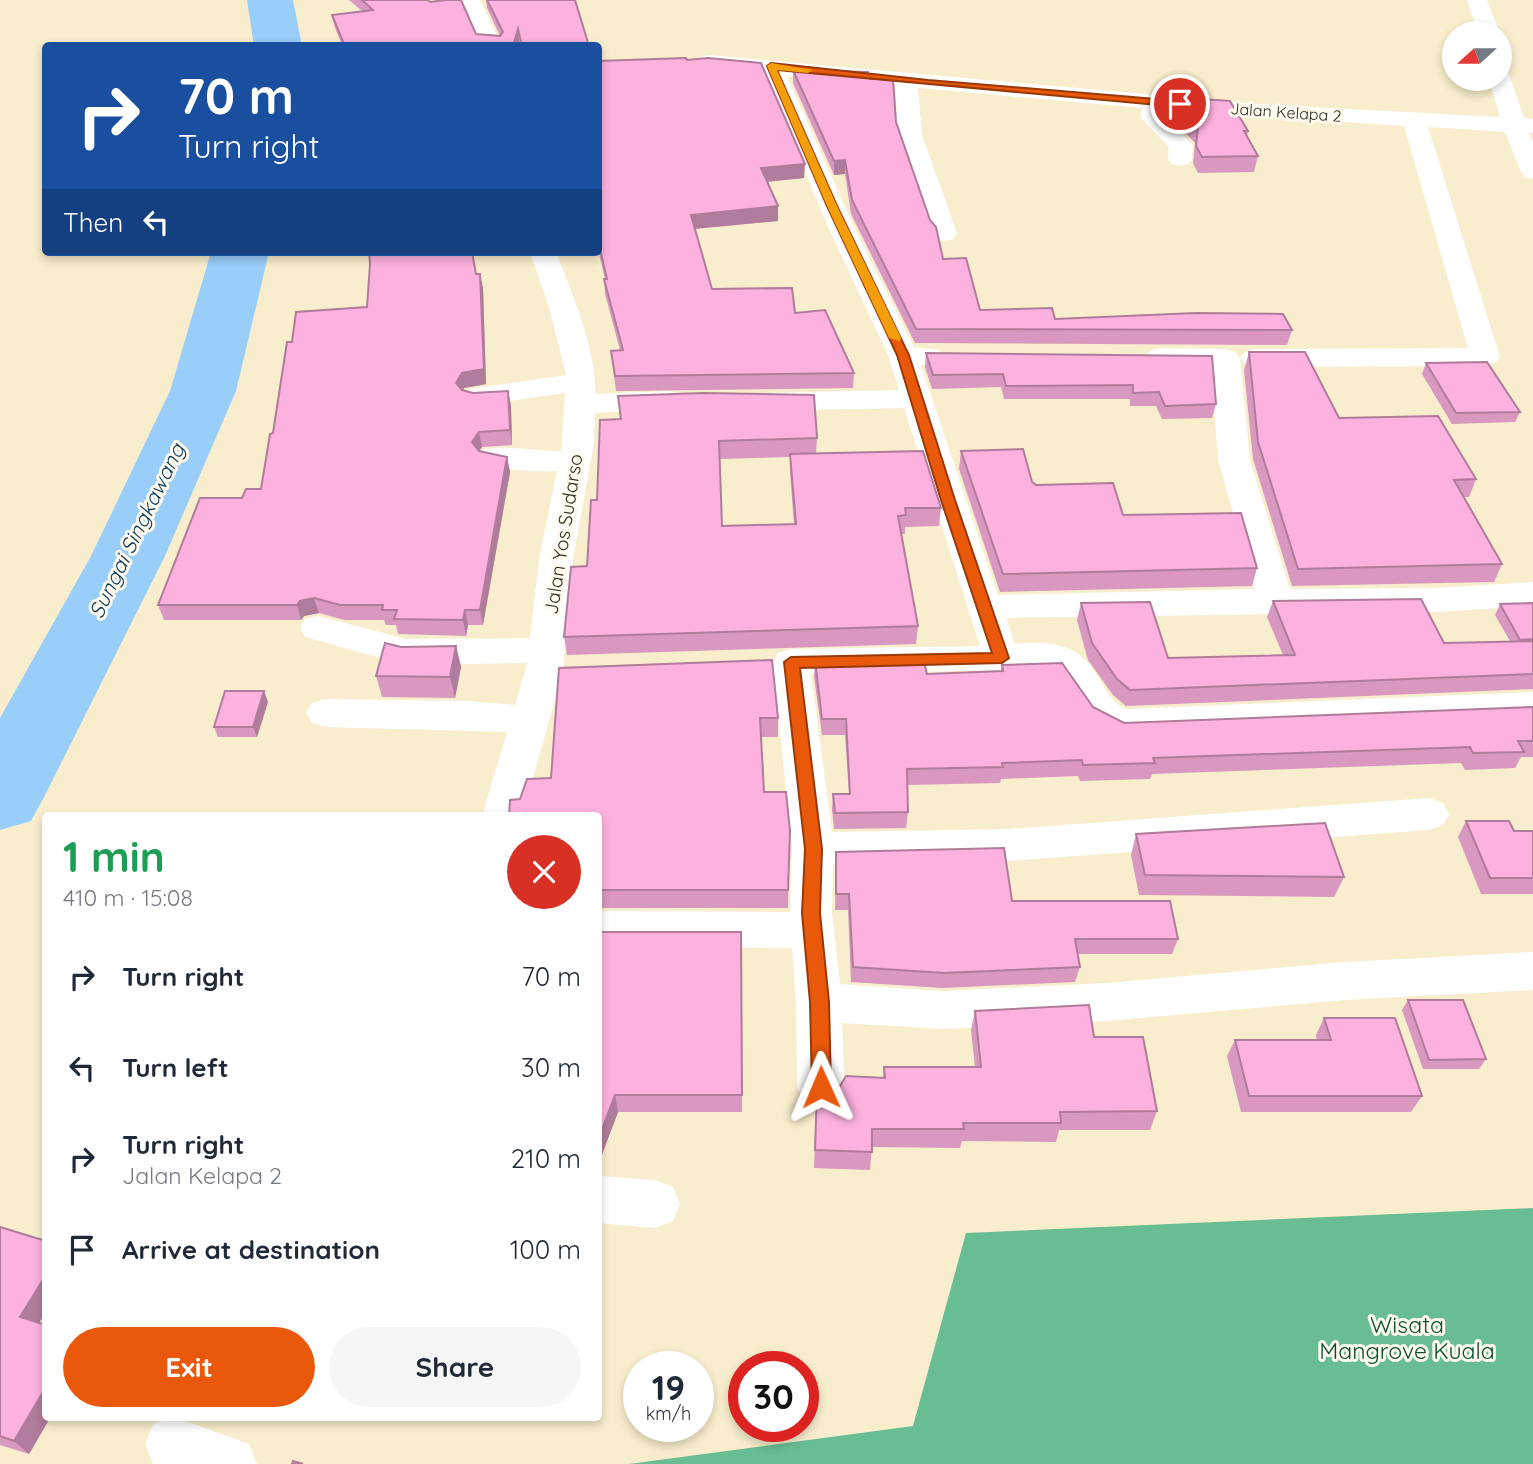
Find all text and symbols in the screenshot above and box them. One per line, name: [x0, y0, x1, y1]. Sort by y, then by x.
north arrow: [1442, 21, 1512, 91]
map controls: [1442, 21, 1512, 91]
text: 70 m: [178, 65, 294, 126]
icon: right: [63, 70, 154, 161]
pin: [1150, 74, 1210, 134]
icon: arrive: [1161, 85, 1199, 123]
street label: Jalan Kelapa 2: [1230, 98, 1342, 126]
text: Turn right: [178, 126, 319, 166]
icon: left: [137, 203, 175, 241]
text: Then: [63, 206, 123, 239]
water label: Sungai Singkawang: [83, 437, 190, 622]
street label: Jalan Yos Sudarso: [538, 452, 588, 616]
text: 1 min: [63, 830, 165, 883]
button: close: [507, 835, 581, 909]
text: 410 m · 15:08: [63, 883, 193, 912]
icon: right: [63, 958, 101, 996]
text: Turn right: [122, 960, 244, 993]
text: 70 m: [521, 960, 581, 993]
icon: left: [63, 1049, 101, 1087]
position arrow: [784, 1050, 858, 1124]
text: Turn left: [122, 1051, 229, 1084]
text: 30 m: [521, 1051, 581, 1084]
text: Turn right: [122, 1128, 244, 1161]
icon: right: [63, 1140, 101, 1178]
text: 210 m: [511, 1142, 581, 1175]
text: Jalan Kelapa 2: [122, 1161, 282, 1190]
icon: arrive: [63, 1231, 101, 1269]
text: Arrive at destination: [122, 1233, 380, 1266]
text: 100 m: [510, 1233, 581, 1266]
park label: Wisata Mangrove Kuala: [1319, 1310, 1495, 1365]
button: Exit: [63, 1327, 315, 1407]
button: Share: [329, 1327, 581, 1407]
speed limit sign: 30: [728, 1351, 819, 1442]
text: 19: [652, 1365, 685, 1409]
text: km/h: [646, 1402, 691, 1425]

